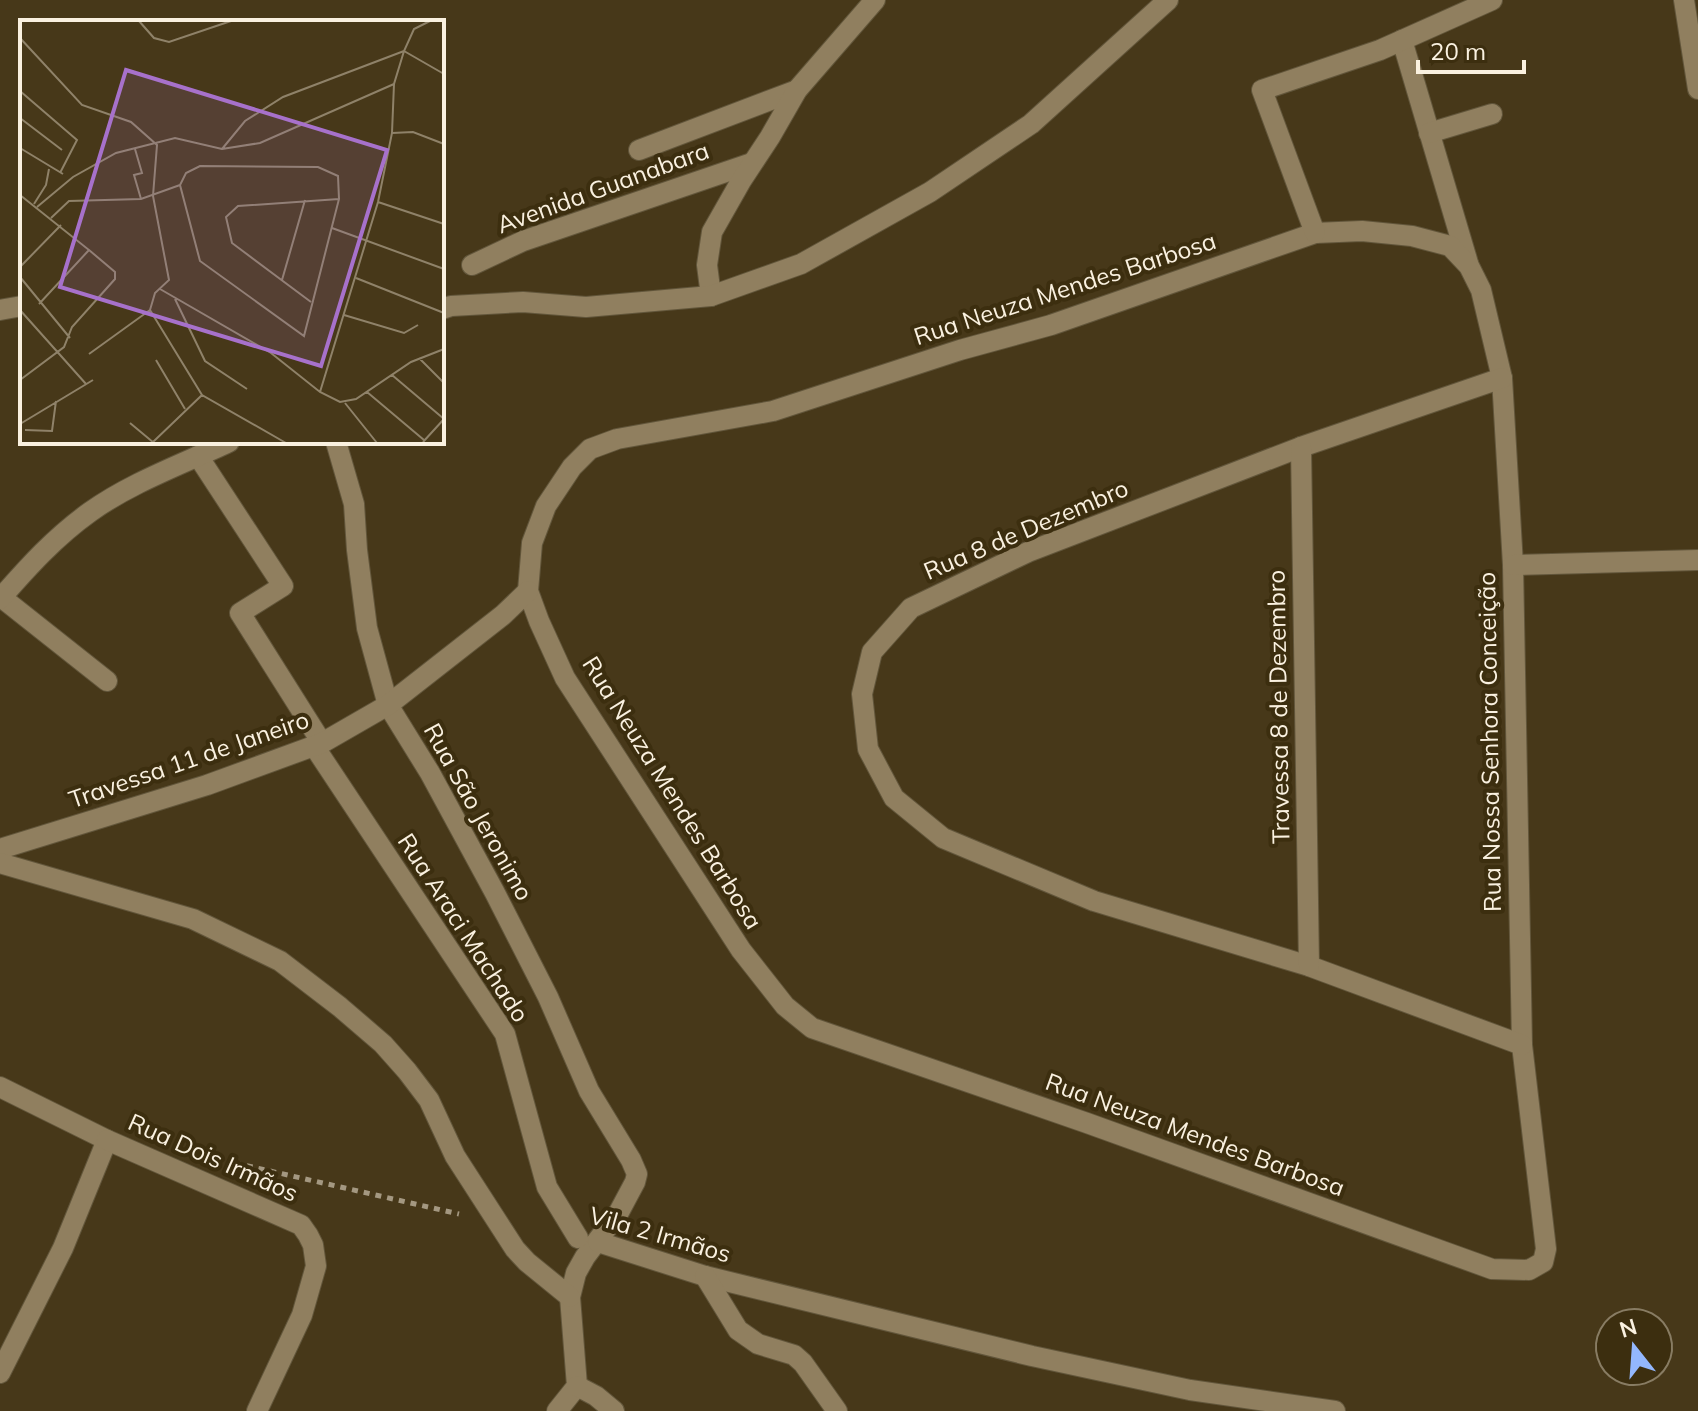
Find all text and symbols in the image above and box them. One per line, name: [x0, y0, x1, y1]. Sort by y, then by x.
inset map: [20, 20, 444, 444]
scale bar: [1418, 24, 1524, 74]
text: 20 m: [1430, 36, 1486, 66]
street label: Avenida Guanabara: [493, 135, 713, 239]
street label: Rua Neuza Mendes Barbosa: [910, 225, 1220, 351]
street label: Rua 8 de Dezembro: [919, 472, 1132, 586]
street label: Travessa 8 de Dezembro: [1261, 570, 1295, 844]
street label: Rua Nossa Senhora Conceição: [1471, 572, 1507, 912]
street label: Rua Neuza Mendes Barbosa: [576, 650, 769, 934]
street label: Travessa 11 de Janeiro: [65, 704, 313, 814]
street label: Rua São Jeronimo: [418, 718, 540, 905]
street label: Rua Araci Machado: [392, 827, 536, 1027]
street label: Rua Neuza Mendes Barbosa: [1042, 1066, 1349, 1202]
street label: Rua Dois Irmãos: [124, 1106, 303, 1208]
street label: Vila 2 Irmãos: [586, 1200, 734, 1269]
north arrow: [1594, 1307, 1674, 1387]
text: N: [1616, 1312, 1640, 1344]

